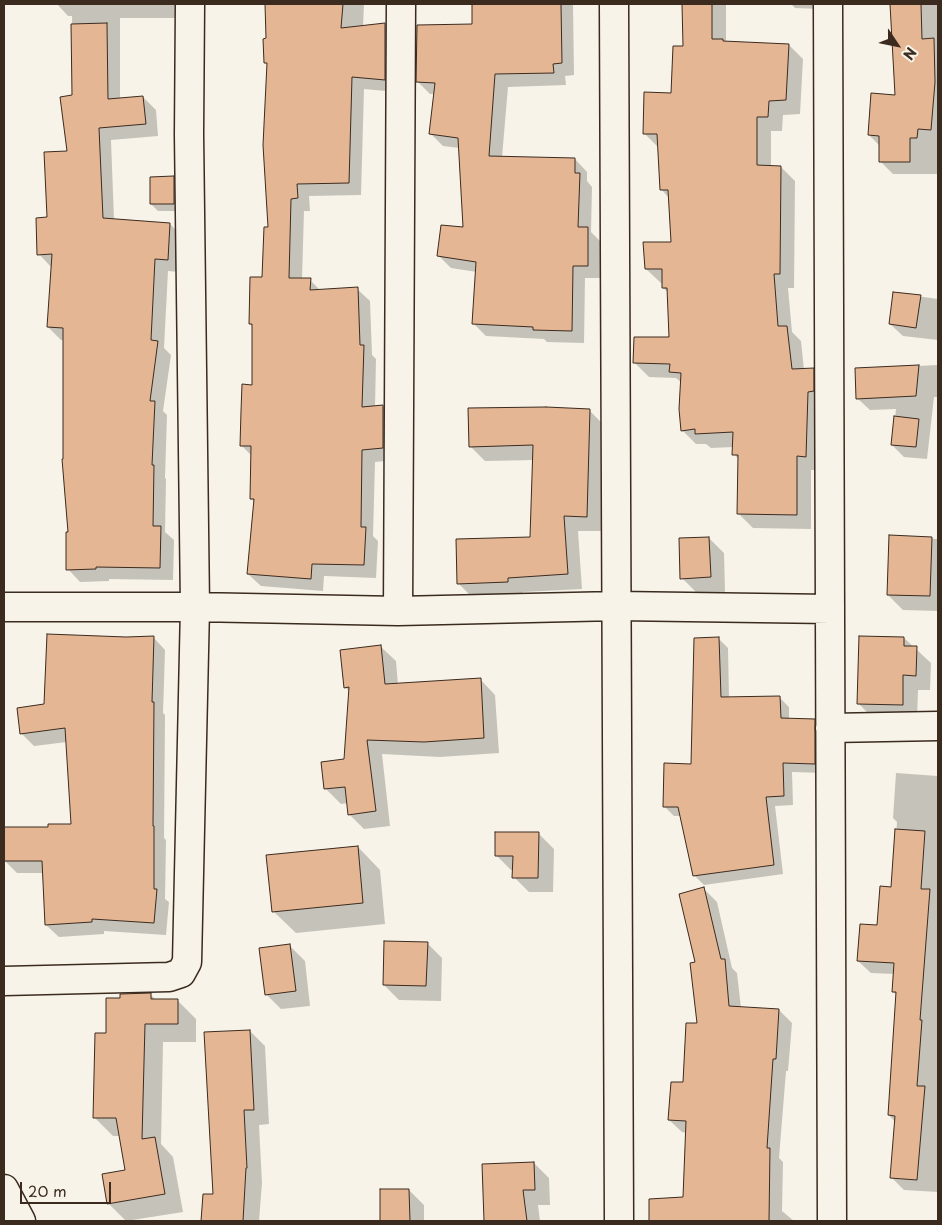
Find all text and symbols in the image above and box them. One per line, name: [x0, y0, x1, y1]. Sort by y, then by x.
north arrow: [872, 20, 922, 70]
text: N: [898, 43, 922, 64]
scale bar: [22, 1172, 114, 1204]
text: 20 m: [28, 1179, 67, 1202]

